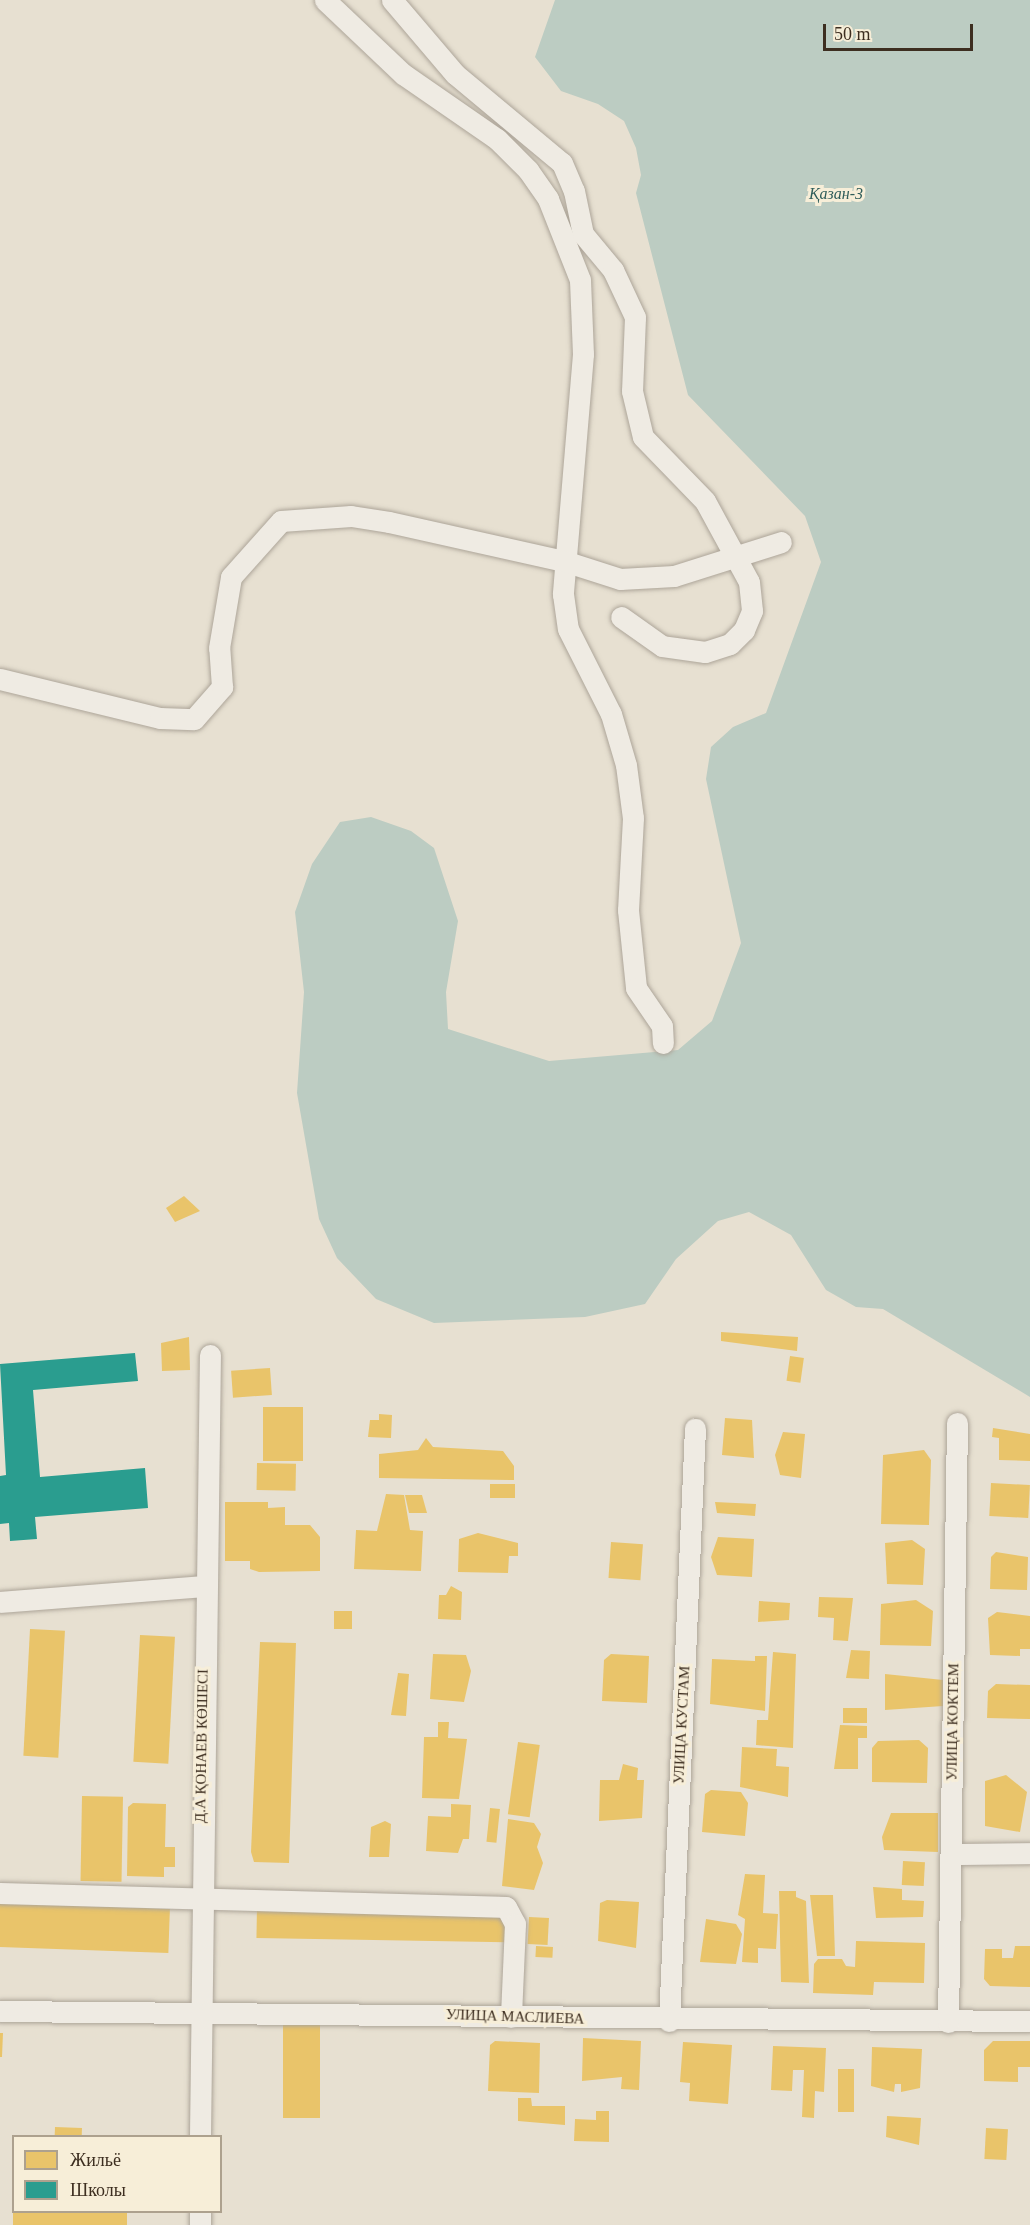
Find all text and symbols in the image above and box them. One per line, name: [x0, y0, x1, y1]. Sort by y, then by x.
scale bar: [826, 12, 976, 50]
text: 50 m: [834, 24, 871, 44]
water label: Қазан-3: [809, 184, 863, 204]
street label: УЛИЦА КОКТЕМ: [943, 1663, 963, 1781]
street label: УЛИЦА КУСТАМ: [670, 1665, 694, 1785]
street label: Д.А ҚОНАЕВ КӨШЕСІ: [192, 1669, 212, 1823]
street label: УЛИЦА МАСЛИЕВА: [445, 2006, 585, 2028]
legend: [12, 2135, 222, 2213]
text: Жильё: [70, 2150, 121, 2170]
text: Школы: [70, 2180, 126, 2200]

